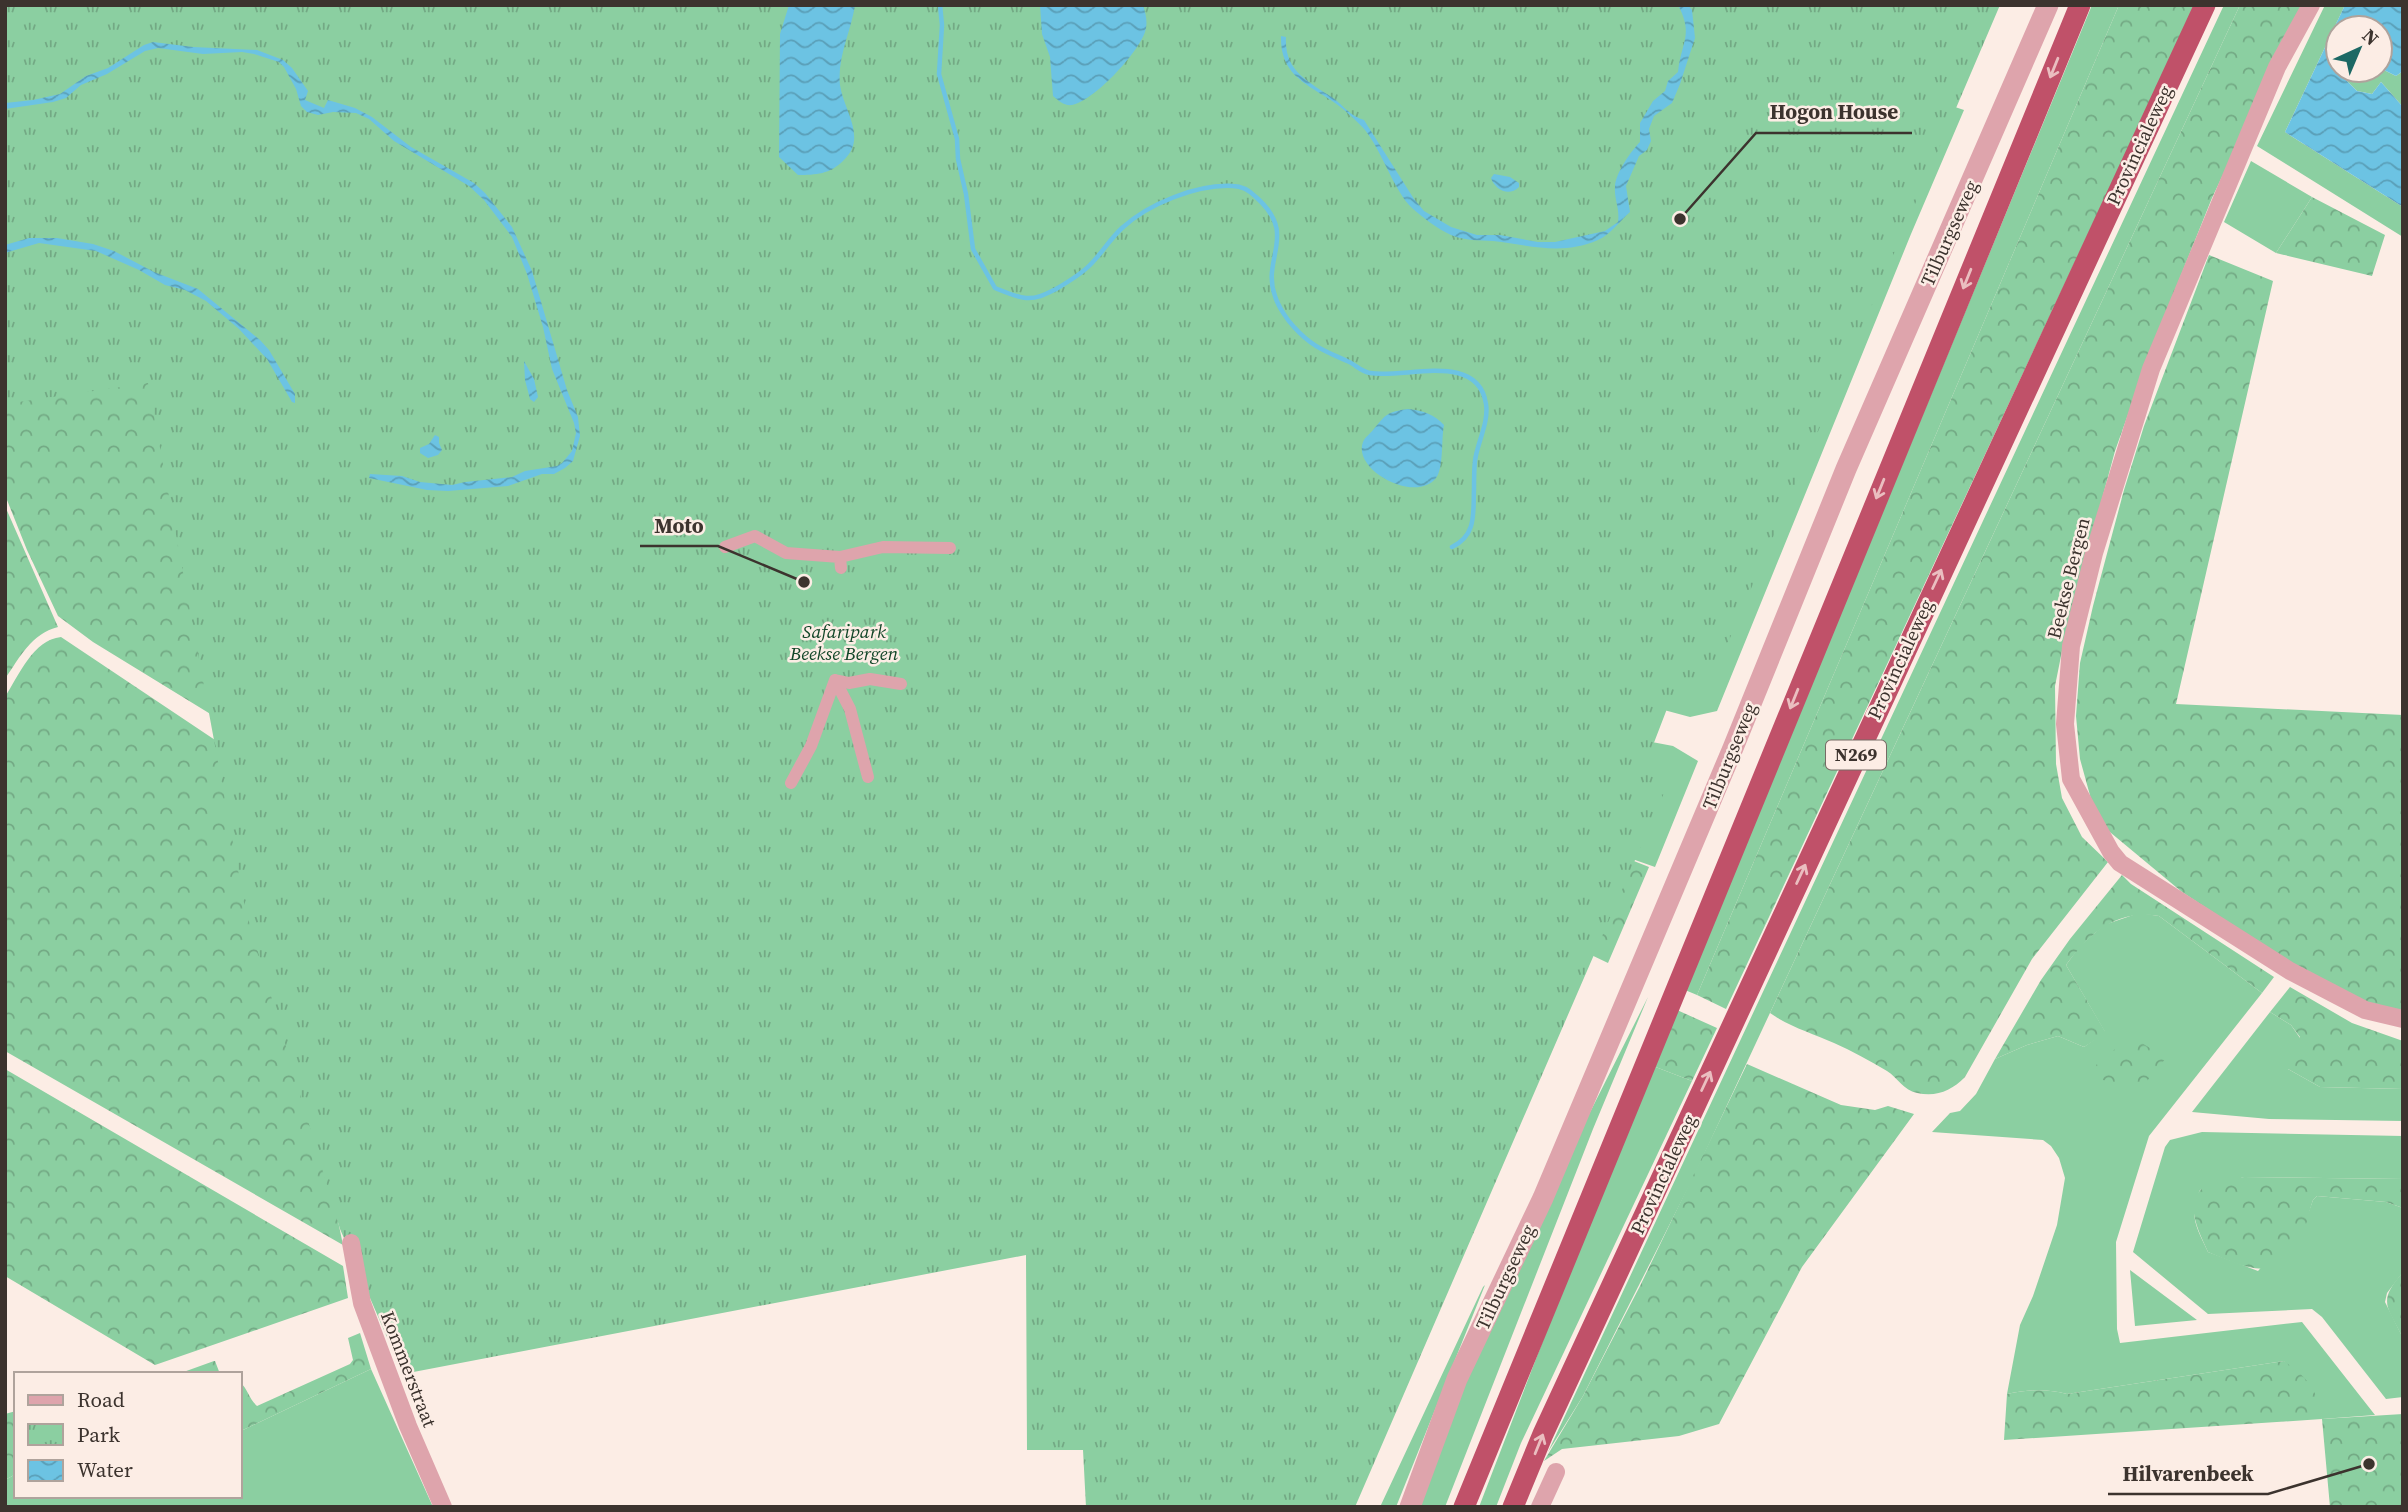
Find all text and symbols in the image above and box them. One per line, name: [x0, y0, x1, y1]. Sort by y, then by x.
north arrow: [2324, 14, 2394, 84]
text: N: [2357, 23, 2385, 51]
one-way arrow: [2047, 57, 2060, 79]
street label: Provincialeweg: [2100, 81, 2178, 209]
callout: Hogon House: [1756, 91, 1912, 133]
text: Hogon House: [1770, 97, 1898, 126]
street label: Tilburgseweg: [1914, 176, 1984, 290]
one-way arrow: [1960, 267, 1973, 289]
one-way arrow: [1873, 477, 1886, 499]
callout: Moto: [640, 504, 718, 546]
text: Moto: [654, 511, 704, 540]
street label: Beekse Bergen: [2040, 515, 2096, 641]
one-way arrow: [1931, 569, 1945, 590]
street label: Provincialeweg: [1861, 595, 1939, 723]
park label: Safaripark Beekse Bergen: [789, 618, 898, 666]
one-way arrow: [1786, 688, 1799, 709]
street label: Tilburgseweg: [1696, 698, 1762, 814]
road number: N269: [1826, 740, 1886, 770]
one-way arrow: [1795, 864, 1808, 886]
one-way arrow: [1700, 1071, 1713, 1092]
street label: Provincialeweg: [1624, 1110, 1702, 1238]
street label: Tilburgseweg: [1469, 1220, 1541, 1334]
street label: Kommerstraat: [375, 1307, 443, 1432]
legend: [14, 1372, 242, 1498]
text: Road: [77, 1385, 125, 1414]
text: Park: [77, 1420, 121, 1449]
one-way arrow: [1533, 1433, 1546, 1455]
callout: Hilvarenbeek: [2108, 1452, 2268, 1494]
text: Water: [77, 1455, 133, 1484]
text: Hilvarenbeek: [2122, 1459, 2254, 1488]

